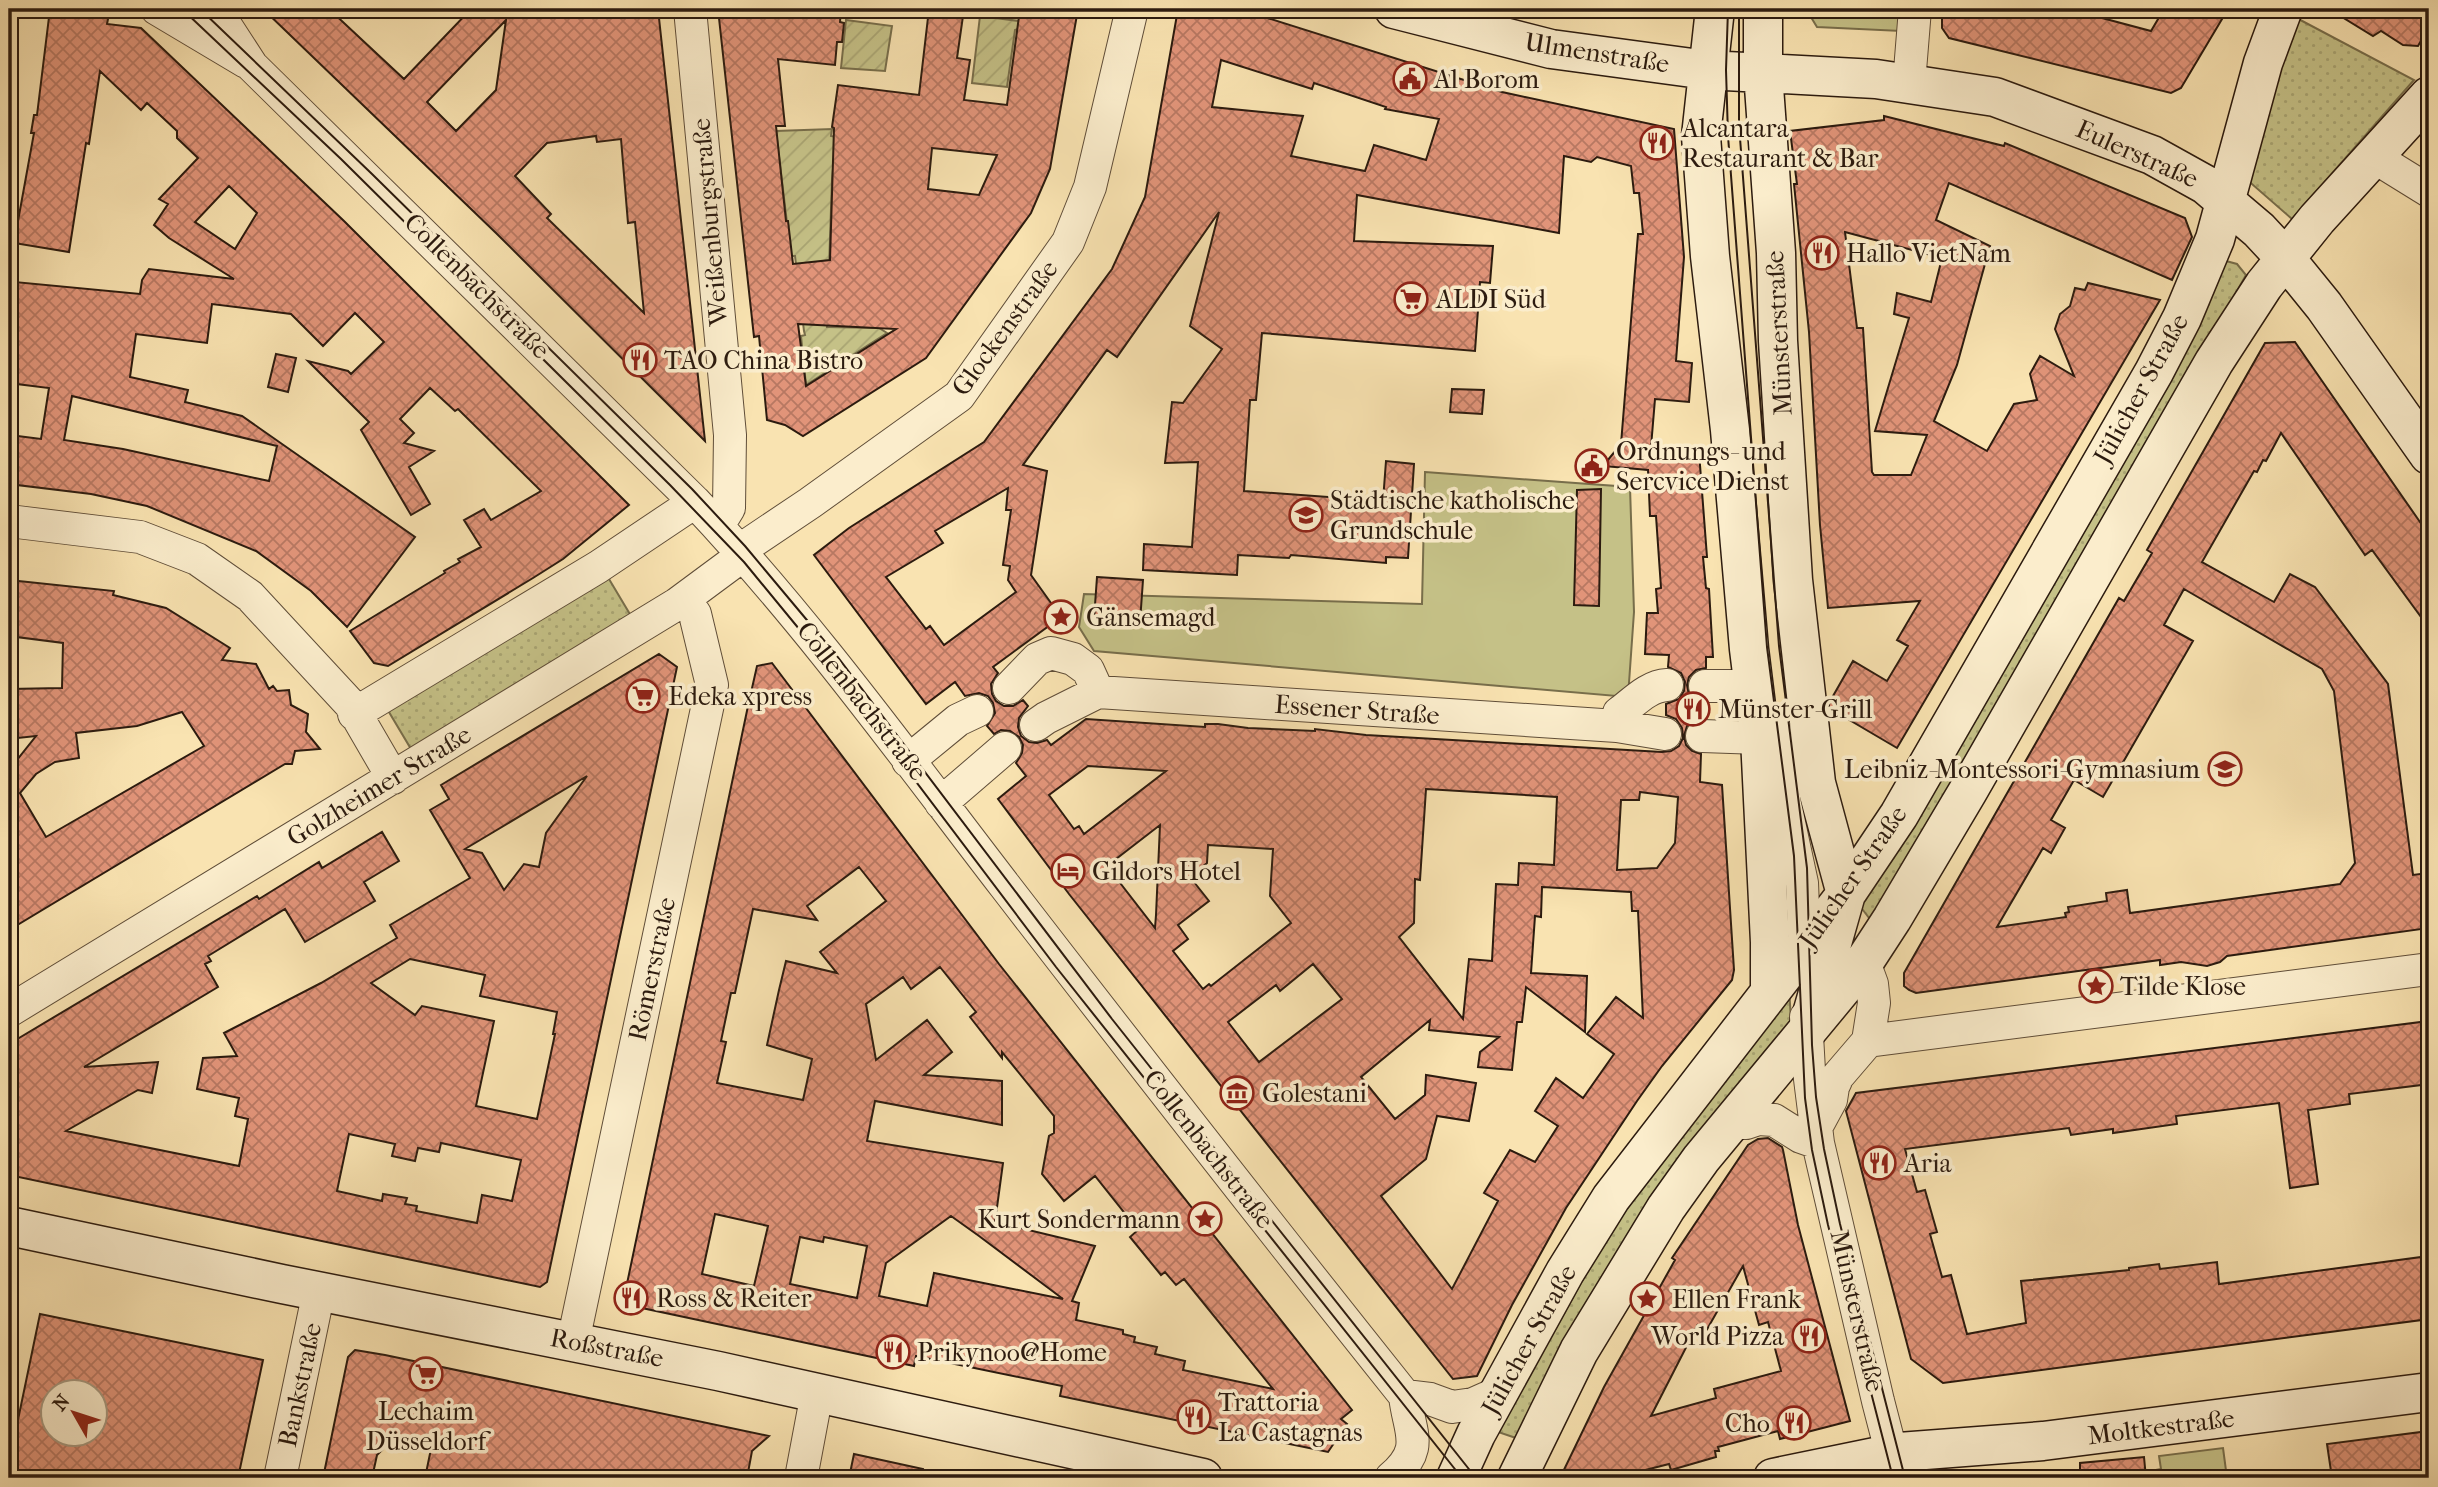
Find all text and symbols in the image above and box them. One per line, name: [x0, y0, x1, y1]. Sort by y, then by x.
street label: Ulmenstraße: [1522, 26, 1672, 80]
public building icon: Al Borom: [1391, 60, 1429, 98]
place label: Al Borom: [1433, 64, 1539, 95]
place label: Alcantara Restaurant & Bar: [1681, 113, 1879, 174]
street label: Eulerstraße: [2071, 113, 2203, 195]
street label: Weißenburgstraße: [685, 117, 735, 328]
restaurant icon: Alcantara Restaurant & Bar: [1638, 124, 1676, 162]
street label: Collenbachstraße: [398, 207, 556, 365]
restaurant icon: Hallo VietNam: [1803, 234, 1841, 272]
place label: Hallo VietNam: [1846, 238, 2011, 269]
street label: Münsterstraße: [1759, 250, 1799, 416]
street label: Glockenstraße: [945, 254, 1065, 402]
supermarket icon: ALDI Süd: [1392, 280, 1430, 318]
place label: ALDI Süd: [1435, 284, 1547, 315]
street label: Jülicher Straße: [2086, 308, 2195, 471]
restaurant icon: TAO China Bistro: [621, 341, 659, 379]
place label: TAO China Bistro: [664, 345, 863, 376]
place label: Ordnungs- und Sercvice Dienst: [1616, 436, 1790, 497]
public building icon: Ordnungs- und Sercvice Dienst: [1573, 447, 1611, 485]
place label: Städtische katholische Grundschule: [1330, 485, 1575, 546]
school or university icon: Städtische katholische Grundschule: [1287, 496, 1325, 534]
place icon: Gänsemagd: [1042, 598, 1080, 636]
place label: Gänsemagd: [1086, 602, 1216, 633]
street label: Collenbachstraße: [790, 615, 934, 787]
supermarket icon: Edeka xpress: [624, 677, 662, 715]
place label: Edeka xpress: [668, 681, 812, 712]
street label: Essener Straße: [1273, 689, 1441, 731]
restaurant icon: Münster-Grill: [1674, 690, 1712, 728]
place label: Münster-Grill: [1718, 694, 1872, 725]
street label: Golzheimer Straße: [281, 719, 477, 853]
school or university icon: Leibniz-Montessori-Gymnasium: [2206, 750, 2244, 788]
place label: Leibniz-Montessori-Gymnasium: [1844, 754, 2200, 785]
street label: Jülicher Straße: [1791, 800, 1914, 956]
hotel icon: Gildors Hotel: [1049, 852, 1087, 890]
place label: Gildors Hotel: [1092, 856, 1241, 887]
street label: Römerstraße: [622, 894, 682, 1044]
place icon: Tilde Klose: [2077, 967, 2115, 1005]
place label: Tilde Klose: [2120, 971, 2246, 1002]
street label: Collenbachstraße: [1137, 1063, 1281, 1235]
museum icon: Golestani: [1218, 1074, 1256, 1112]
place label: Golestani: [1262, 1078, 1367, 1109]
restaurant icon: Aria: [1860, 1144, 1898, 1182]
place label: Aria: [1903, 1148, 1953, 1179]
place icon: Kurt Sondermann: [1186, 1200, 1224, 1238]
place label: Kurt Sondermann: [978, 1204, 1180, 1235]
street label: Münsterstraße: [1823, 1227, 1891, 1395]
street label: Jülicher Straße: [1474, 1259, 1583, 1422]
restaurant icon: Ross & Reiter: [612, 1279, 650, 1317]
place icon: Ellen Frank: [1628, 1280, 1666, 1318]
place label: Ross & Reiter: [656, 1283, 812, 1314]
place label: Ellen Frank: [1672, 1284, 1802, 1315]
restaurant icon: World Pizza: [1790, 1317, 1828, 1355]
street label: Bankstraße: [272, 1320, 328, 1450]
place label: World Pizza: [1650, 1321, 1785, 1352]
street label: Roßstraße: [548, 1322, 666, 1374]
restaurant icon: Prikynoo@Home: [874, 1333, 912, 1371]
place label: Prikynoo@Home: [917, 1337, 1107, 1368]
supermarket icon: Lechaim Düsseldorf: [407, 1355, 445, 1393]
north arrow: [38, 1378, 108, 1448]
place label: Trattoria La Castagnas: [1218, 1387, 1363, 1448]
text: N: [48, 1390, 75, 1415]
place label: Lechaim Düsseldorf: [366, 1396, 492, 1457]
restaurant icon: Trattoria La Castagnas: [1175, 1398, 1213, 1436]
street label: Moltkestraße: [2086, 1403, 2236, 1451]
restaurant icon: Cho: [1775, 1404, 1813, 1442]
place label: Cho: [1725, 1408, 1770, 1439]

